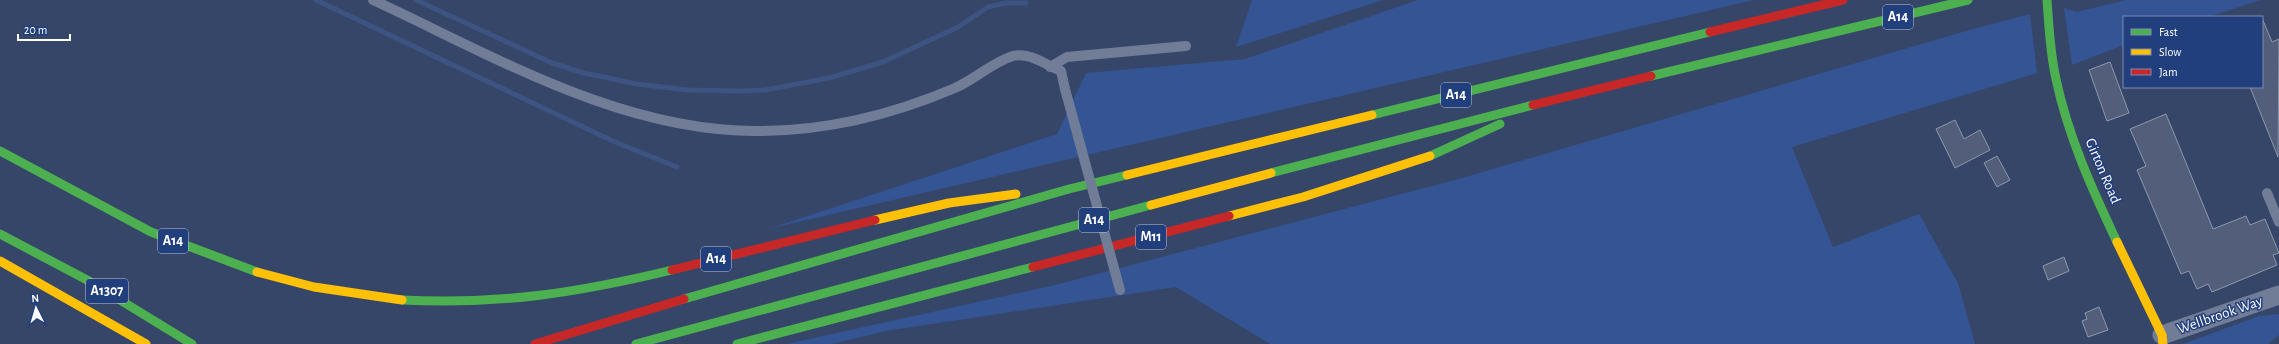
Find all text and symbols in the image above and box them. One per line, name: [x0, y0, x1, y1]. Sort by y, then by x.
road number: A14: [1883, 5, 1913, 29]
scale bar: [18, 16, 70, 42]
legend: [2123, 16, 2263, 88]
text: 20 m: [24, 24, 47, 36]
text: Fast: [2159, 26, 2178, 38]
text: Slow: [2159, 46, 2181, 58]
text: Jam: [2159, 66, 2178, 78]
road number: A14: [1441, 83, 1471, 107]
street label: Girton Road: [2083, 136, 2124, 206]
road number: A14: [1079, 208, 1109, 232]
road number: M11: [1136, 225, 1166, 249]
road number: A14: [158, 229, 188, 253]
road number: A14: [701, 247, 731, 271]
road number: A1307: [86, 279, 128, 303]
north arrow: [16, 288, 56, 328]
text: N: [31, 293, 39, 304]
street label: Wellbrook Way: [2175, 293, 2265, 337]

